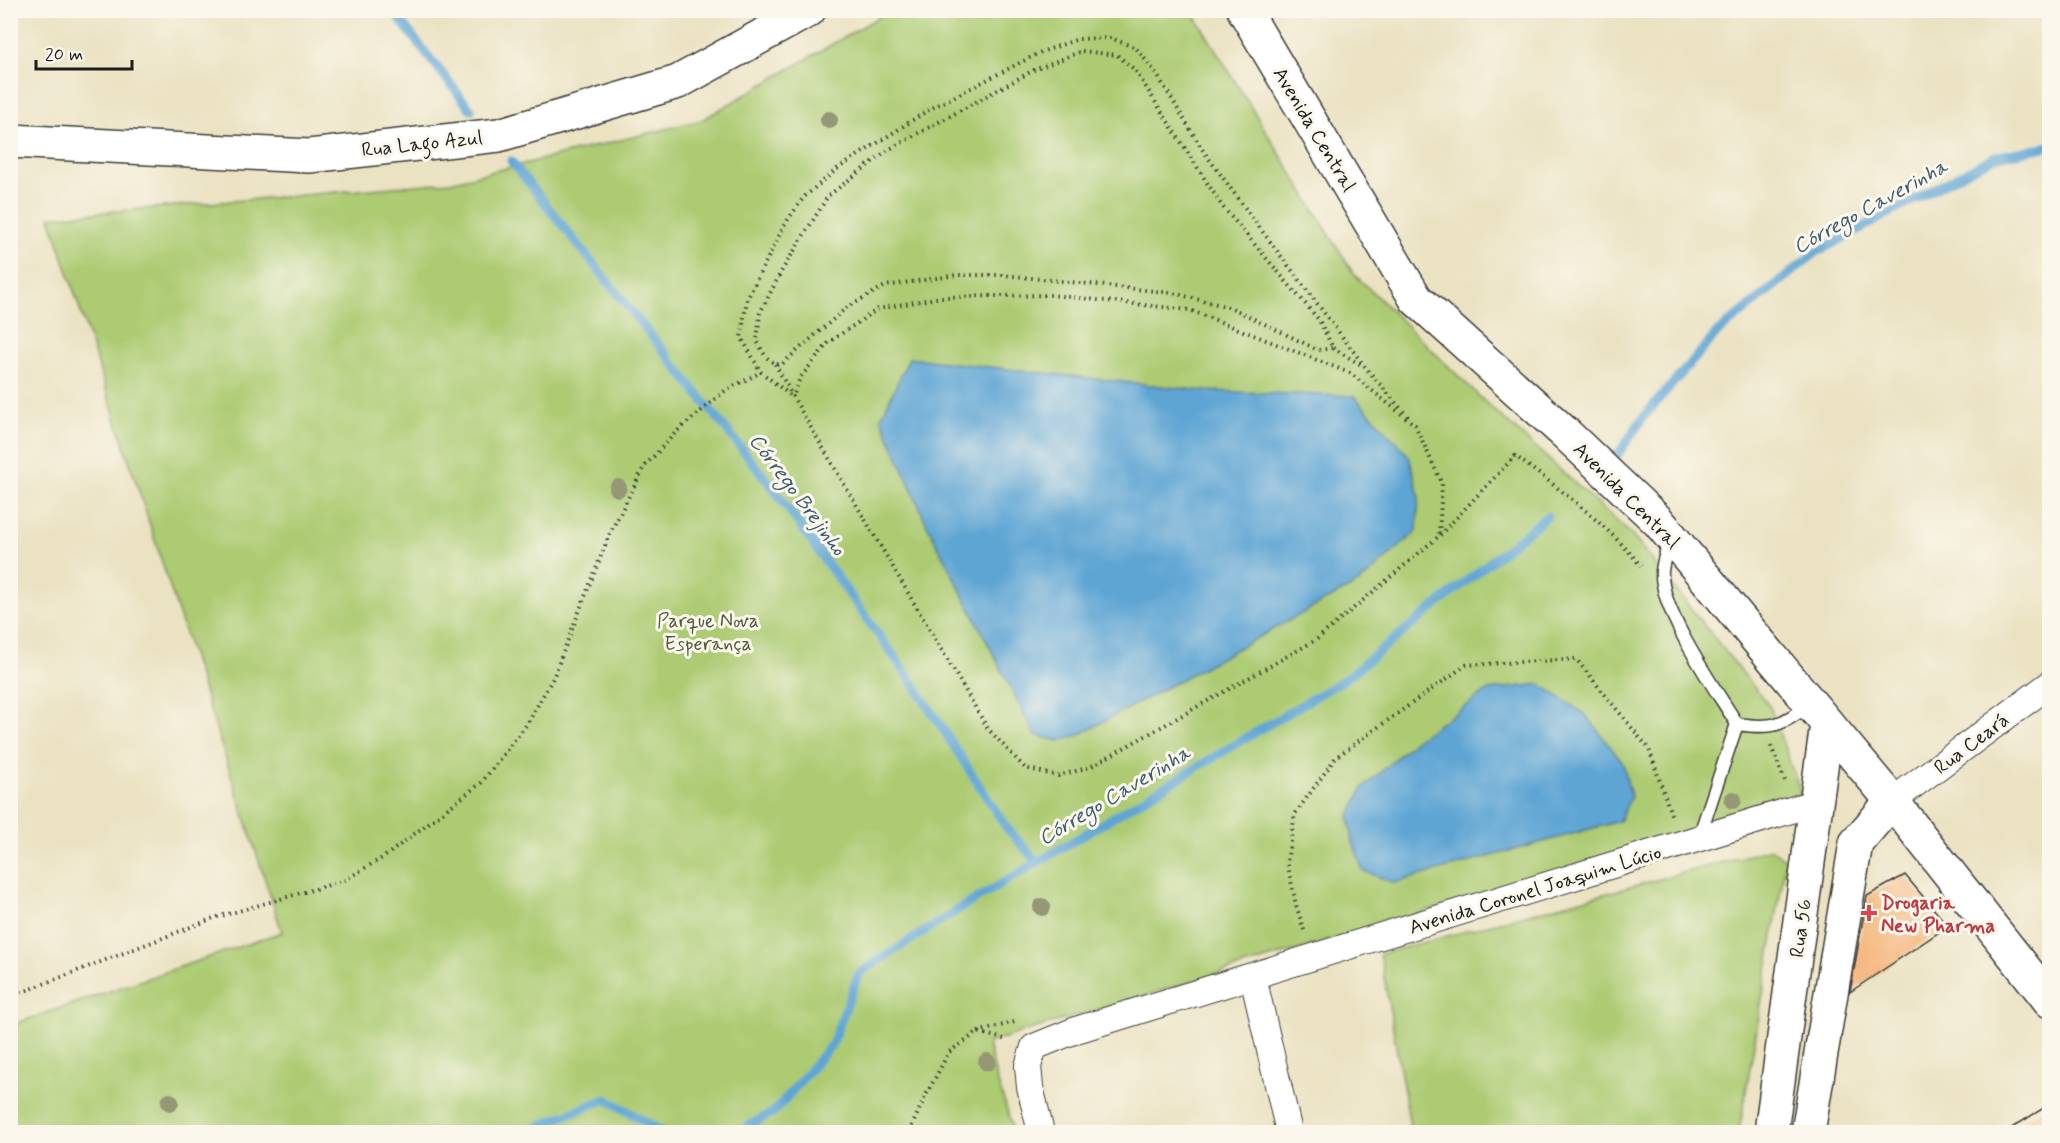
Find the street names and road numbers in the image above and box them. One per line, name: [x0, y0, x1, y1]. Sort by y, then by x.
street label: Avenida Central: [1266, 62, 1362, 197]
street label: Rua Lago Azul: [360, 125, 484, 166]
street label: Avenida Central: [1567, 437, 1685, 556]
street label: Rua Ceará: [1929, 707, 2015, 781]
street label: Avenida Coronel Joaquim Lúcio: [1406, 839, 1665, 942]
street label: Rua 56: [1784, 897, 1819, 959]

